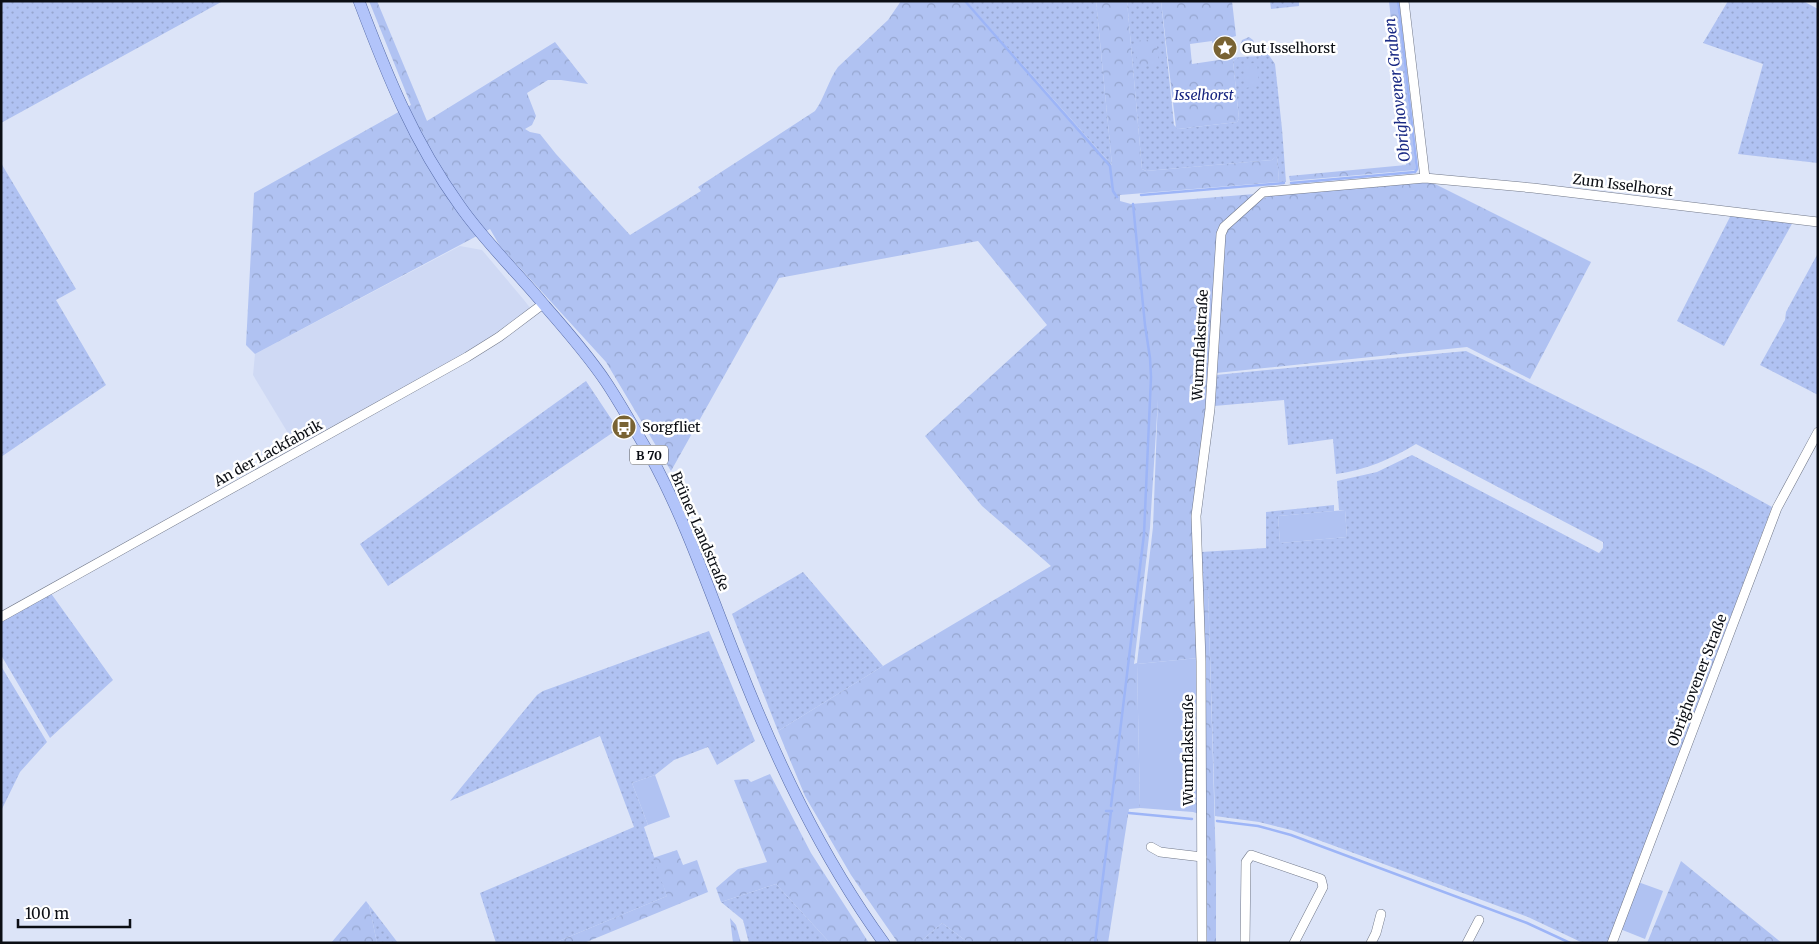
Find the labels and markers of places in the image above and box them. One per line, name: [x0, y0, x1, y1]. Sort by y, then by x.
place icon: Gut Isselhorst: [1212, 35, 1238, 61]
place label: Gut Isselhorst: [1242, 39, 1336, 57]
bus stop icon: Sorgfliet: [611, 414, 637, 440]
place label: Sorgfliet: [642, 418, 701, 436]

